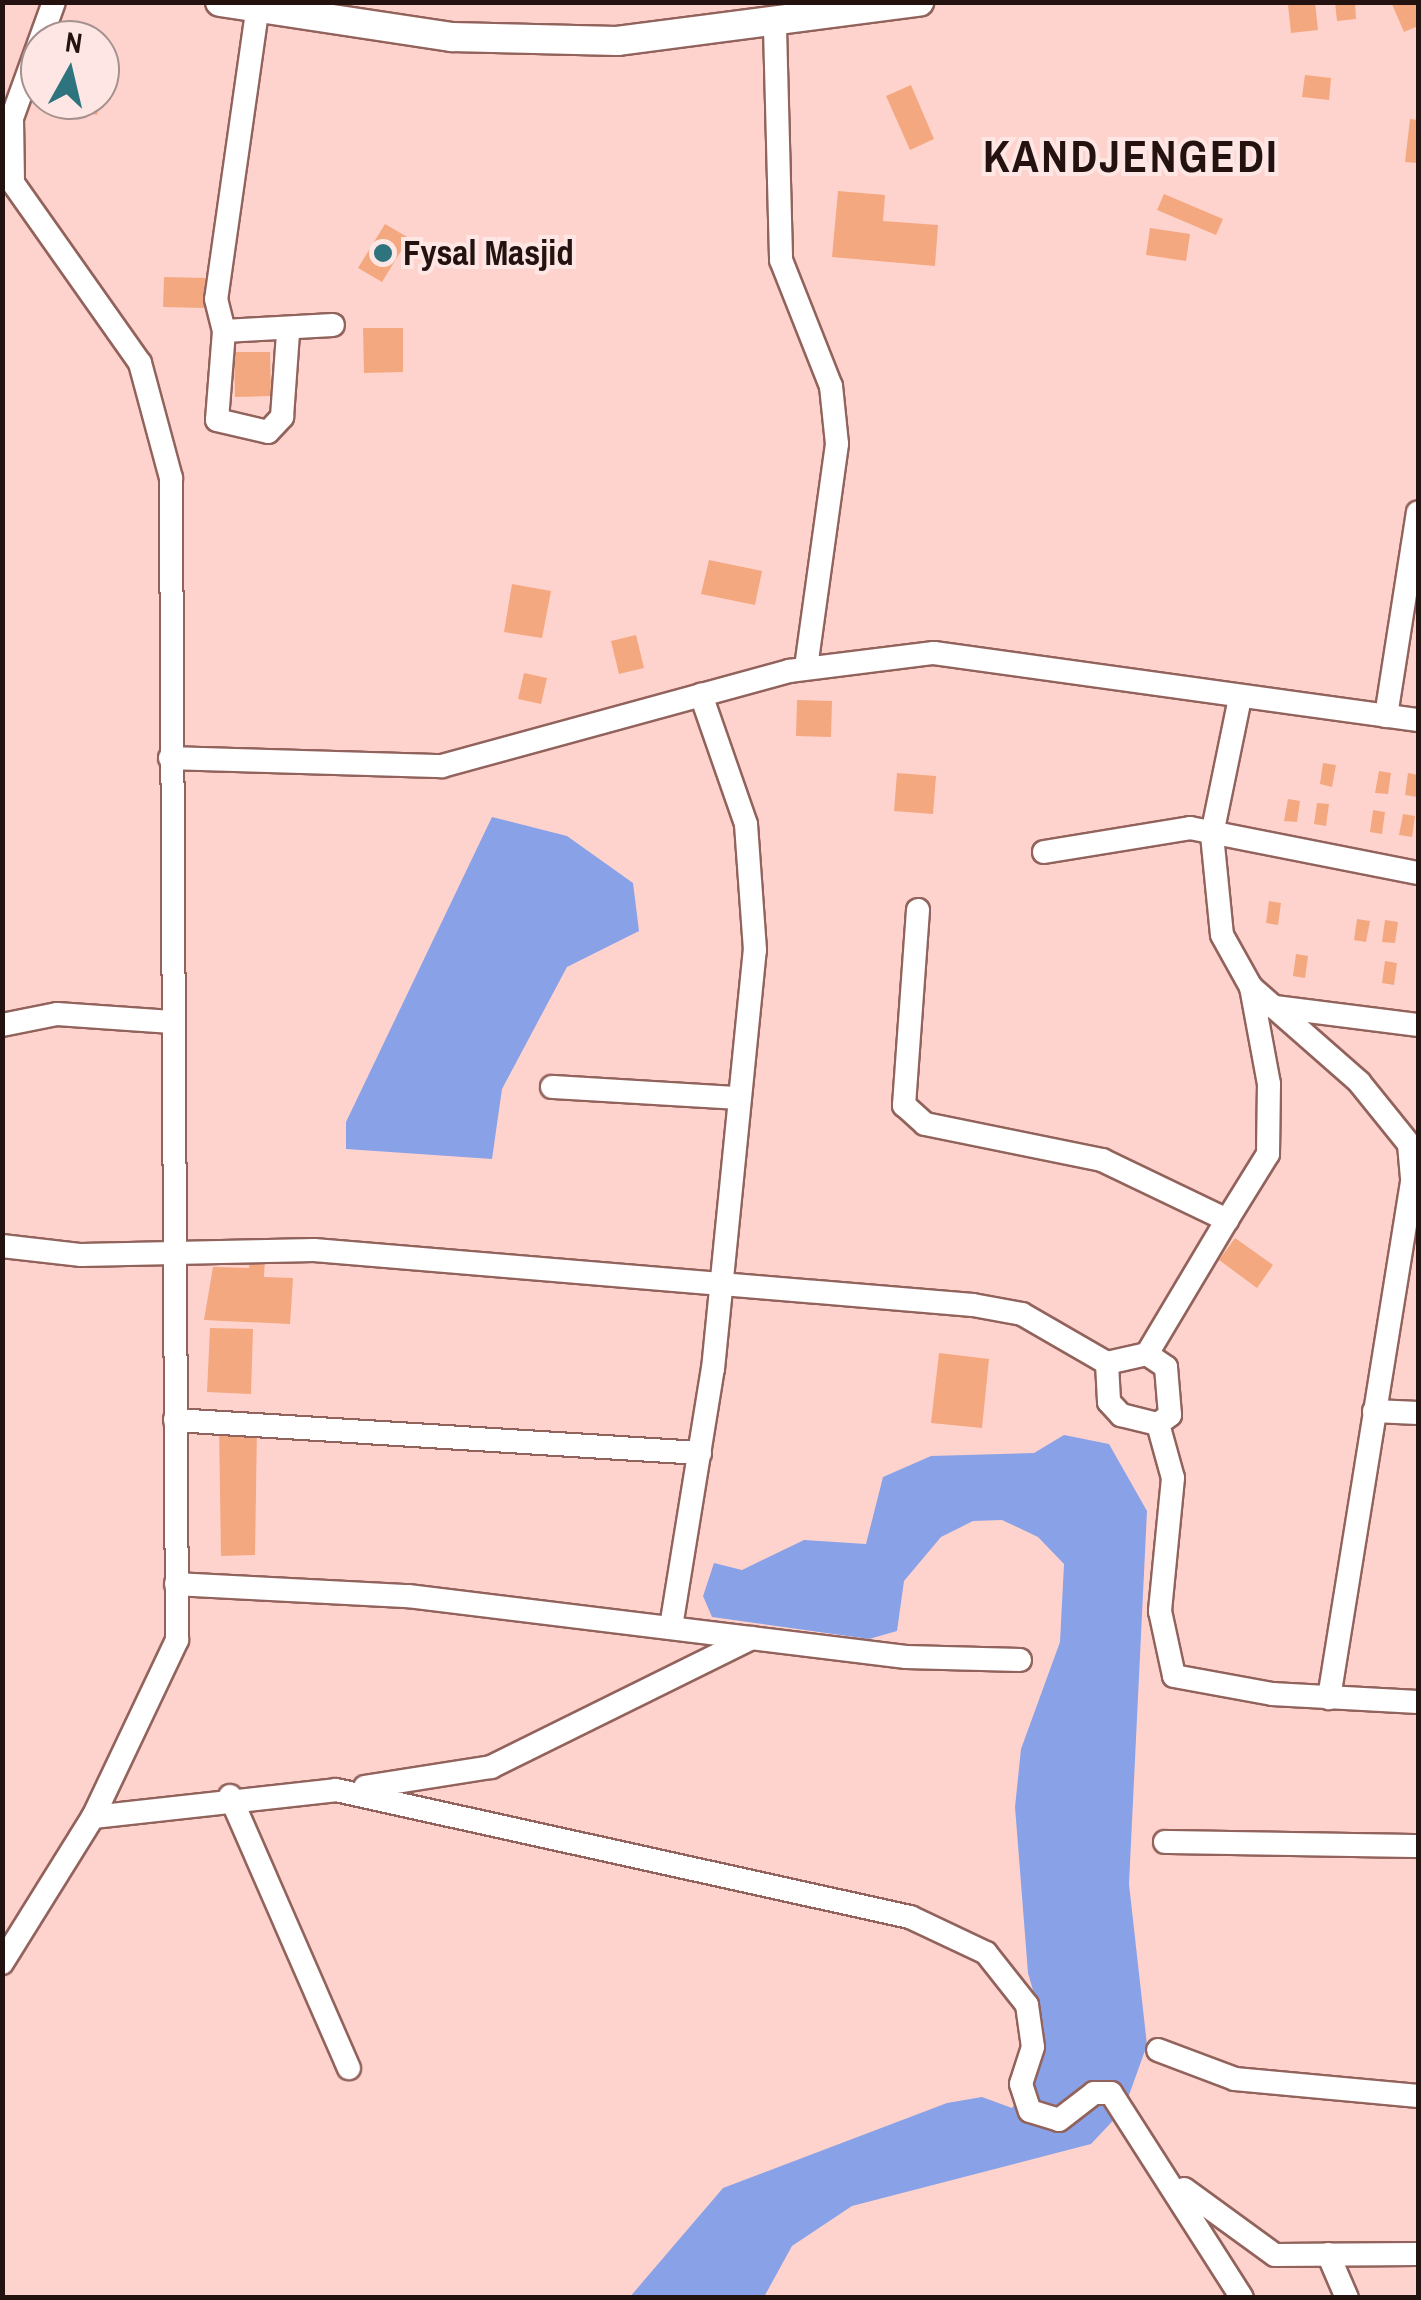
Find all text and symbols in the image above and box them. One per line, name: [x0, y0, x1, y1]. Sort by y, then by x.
north arrow: [20, 20, 120, 120]
text: N: [63, 22, 85, 62]
district label: KANDJENGEDI: [983, 129, 1279, 183]
place label: Fysal Masjid: [403, 232, 574, 274]
marker: Fysal Masjid: [372, 242, 394, 264]

